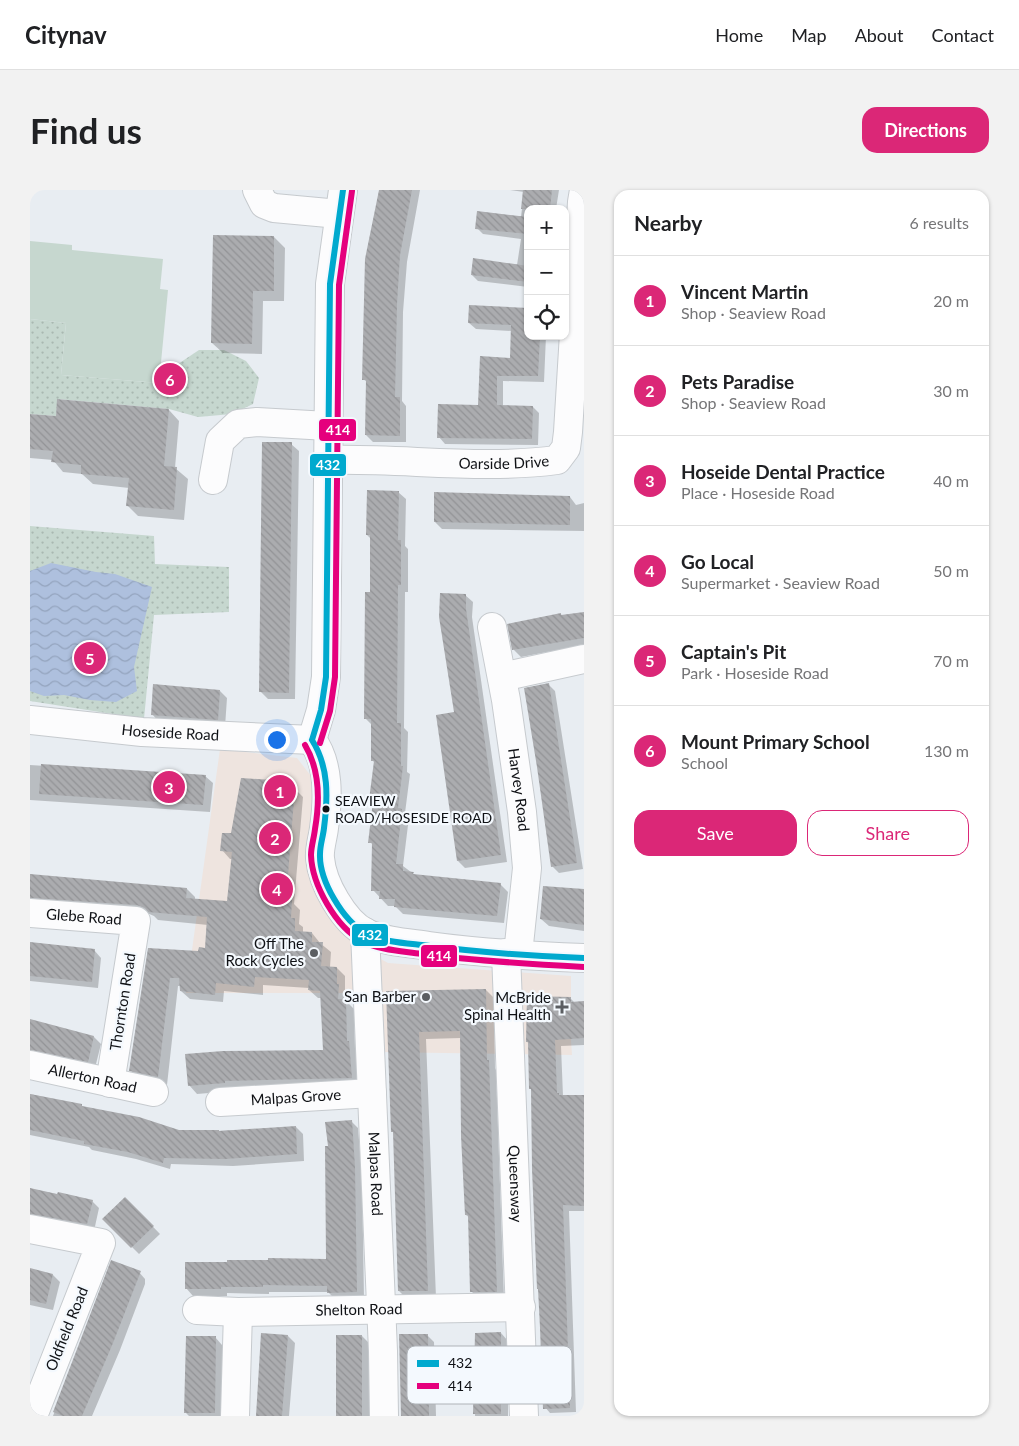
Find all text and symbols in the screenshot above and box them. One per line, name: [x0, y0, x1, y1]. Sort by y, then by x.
text: Citynav: [25, 20, 107, 49]
text: Home: [715, 24, 763, 46]
text: Map: [791, 24, 827, 46]
text: About: [855, 24, 904, 46]
text: Contact: [932, 24, 994, 46]
button: Directions: [862, 107, 989, 153]
text: Find us: [30, 109, 142, 151]
map controls: [524, 205, 569, 340]
button: +: [524, 205, 569, 250]
text: Nearby: [634, 210, 702, 235]
text: 6 results: [909, 213, 969, 232]
button: −: [524, 250, 569, 295]
text: Vincent Martin: [681, 280, 809, 303]
text: 1: [645, 291, 655, 310]
text: 20 m: [933, 291, 969, 310]
button: locate: [524, 295, 569, 340]
text: Shop · Seaview Road: [681, 303, 826, 322]
pin: 6: [154, 360, 186, 398]
text: Pets Paradise: [681, 370, 794, 393]
text: 2: [645, 381, 655, 400]
text: 30 m: [933, 381, 969, 400]
text: Shop · Seaview Road: [681, 393, 826, 412]
line badge: 414: [318, 418, 357, 442]
text: 414: [326, 421, 350, 438]
street label: Oarside Drive: [458, 451, 550, 472]
line badge: 432: [309, 453, 347, 477]
text: 432: [316, 456, 340, 473]
text: Hoseide Dental Practice: [681, 460, 885, 483]
text: 3: [645, 471, 655, 490]
text: 40 m: [933, 471, 969, 490]
text: Place · Hoseside Road: [681, 483, 835, 502]
text: Go Local: [681, 550, 754, 573]
text: 4: [645, 561, 655, 580]
text: 50 m: [933, 561, 969, 580]
text: Supermarket · Seaview Road: [681, 573, 880, 592]
pin: 5: [74, 639, 106, 677]
text: Captain's Pit: [681, 640, 786, 663]
text: 5: [645, 651, 655, 670]
text: 70 m: [933, 651, 969, 670]
text: Park · Hoseside Road: [681, 663, 829, 682]
street label: Hoseside Road: [121, 720, 220, 744]
your location: [264, 727, 290, 753]
text: Mount Primary School: [681, 730, 870, 753]
text: 6: [645, 741, 655, 760]
text: 130 m: [924, 741, 969, 760]
street label: Harvey Road: [505, 747, 534, 832]
text: School: [681, 753, 728, 772]
pin: 3: [153, 768, 185, 806]
pin: 1: [264, 772, 296, 810]
place label: SEAVIEW ROAD/HOSESIDE ROAD: [335, 792, 492, 826]
marker: SEAVIEW ROAD/HOSESIDE ROAD: [321, 804, 331, 814]
button: Save: [634, 810, 797, 856]
button: Share: [807, 810, 969, 856]
pin: 2: [259, 819, 291, 857]
pin: 4: [261, 870, 293, 908]
street label: Glebe Road: [45, 904, 122, 928]
line badge: 432: [351, 923, 389, 947]
text: 432: [358, 926, 382, 943]
place label: Off The Rock Cycles: [226, 934, 304, 969]
line badge: 414: [420, 944, 458, 968]
marker: Off The Rock Cycles: [308, 947, 320, 959]
text: 414: [427, 947, 451, 964]
street label: Thornton Road: [105, 952, 139, 1052]
place label: San Barber: [344, 987, 417, 1005]
place label: McBride Spinal Health: [464, 988, 551, 1023]
marker: San Barber: [420, 991, 432, 1003]
marker: McBride Spinal Health: [555, 1000, 569, 1014]
street label: Allerton Road: [47, 1059, 139, 1096]
street label: Malpas Grove: [250, 1085, 342, 1108]
street label: Malpas Road: [366, 1131, 387, 1216]
street label: Queensway: [505, 1145, 526, 1223]
street label: Oldfield Road: [41, 1284, 91, 1373]
street label: Shelton Road: [315, 1299, 403, 1319]
legend: [407, 1346, 572, 1404]
text: 432: [448, 1354, 472, 1371]
text: 414: [448, 1377, 472, 1394]

